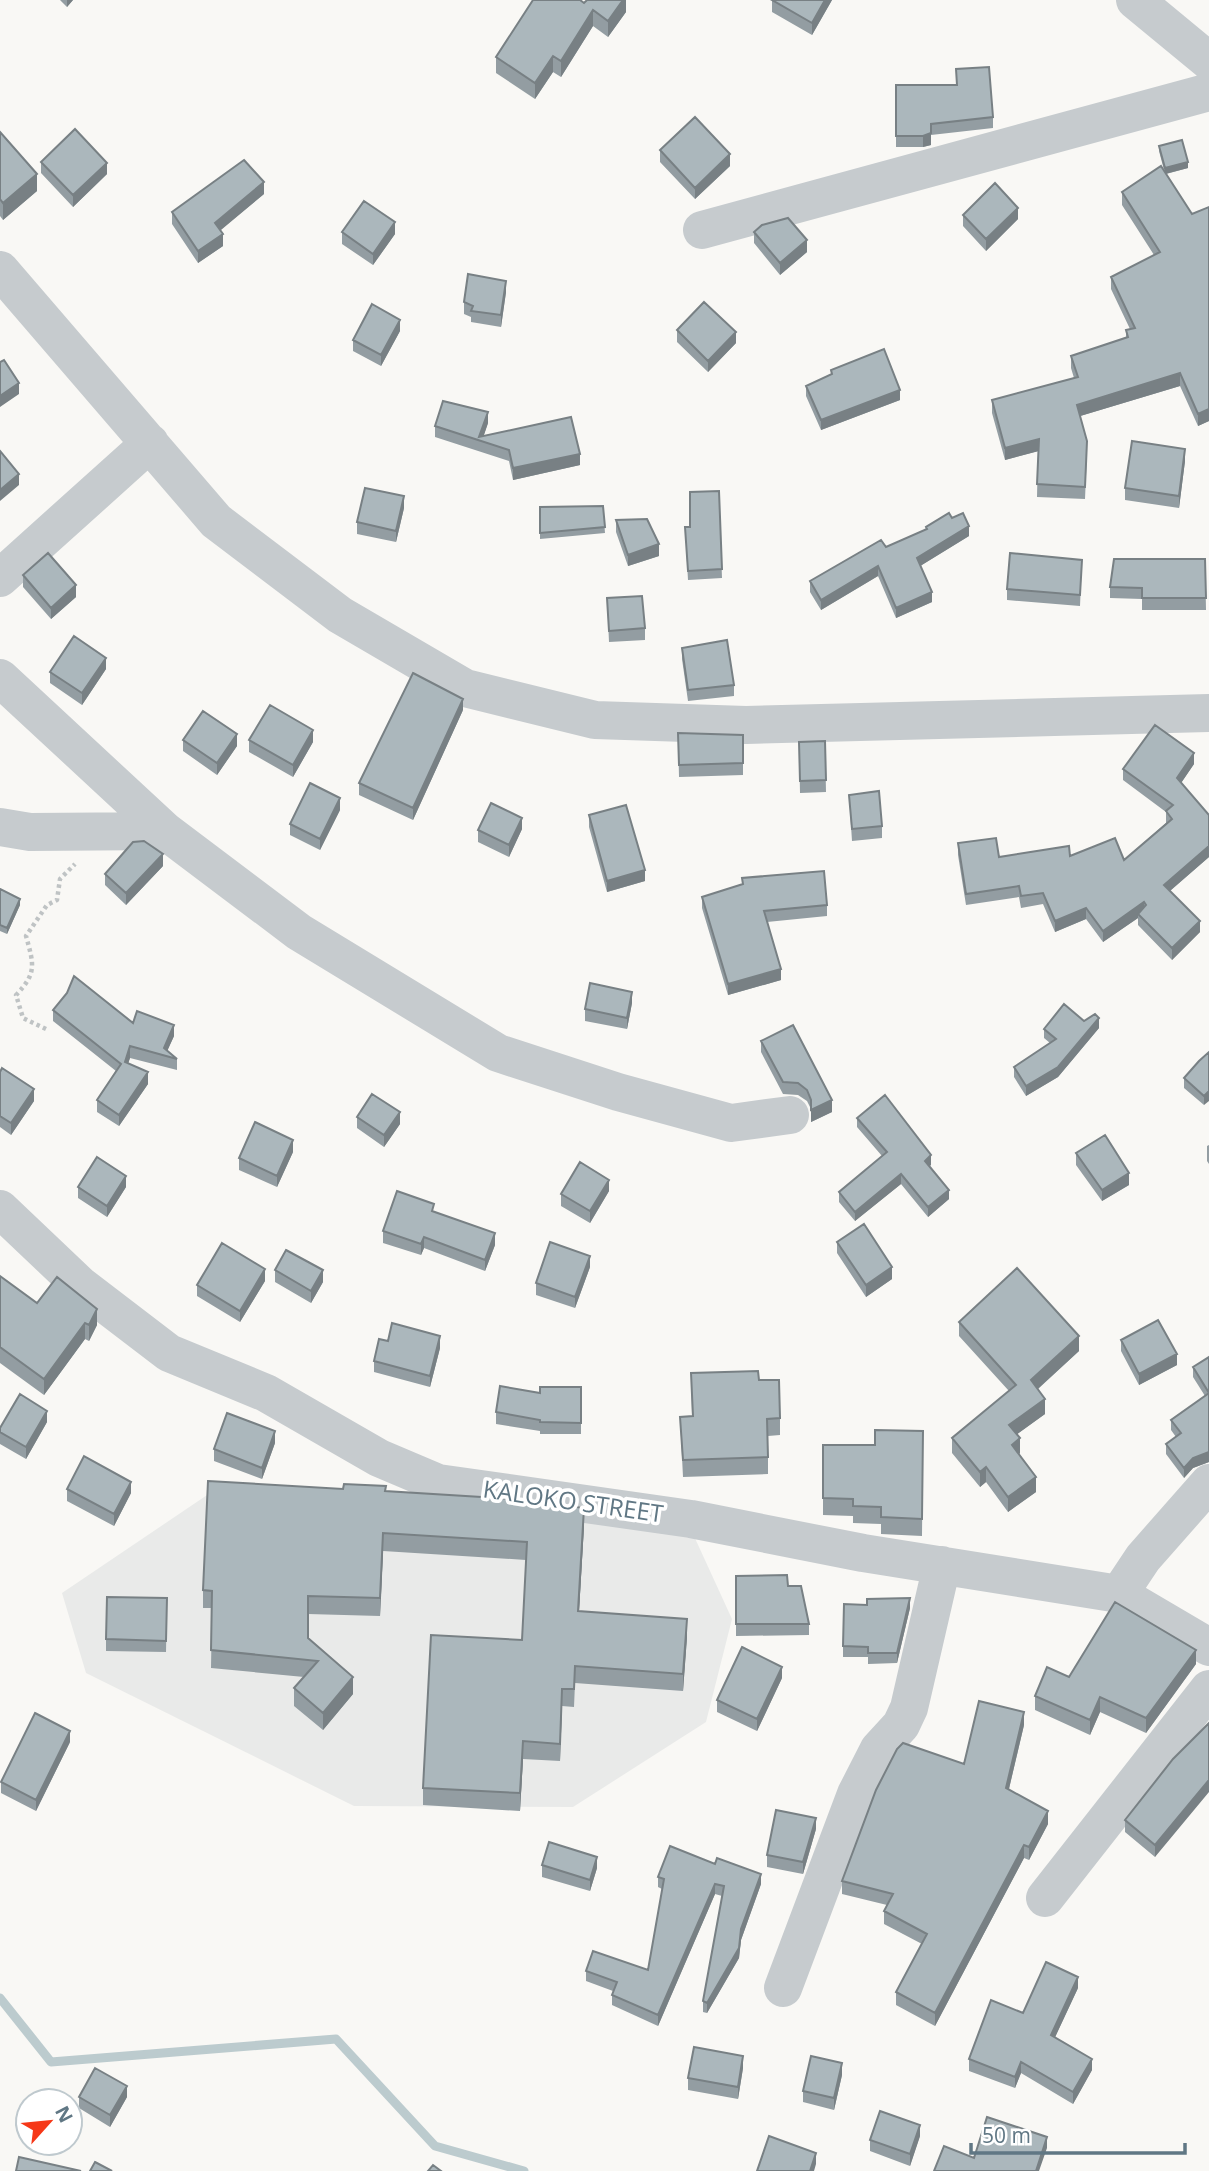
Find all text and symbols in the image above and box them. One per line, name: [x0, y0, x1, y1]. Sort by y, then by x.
street label: KALOKO STREET: [481, 1472, 665, 1530]
north arrow: [14, 2087, 84, 2157]
text: N: [49, 2101, 79, 2127]
scale bar: [971, 2112, 1184, 2156]
text: 50 m: [982, 2121, 1031, 2149]

